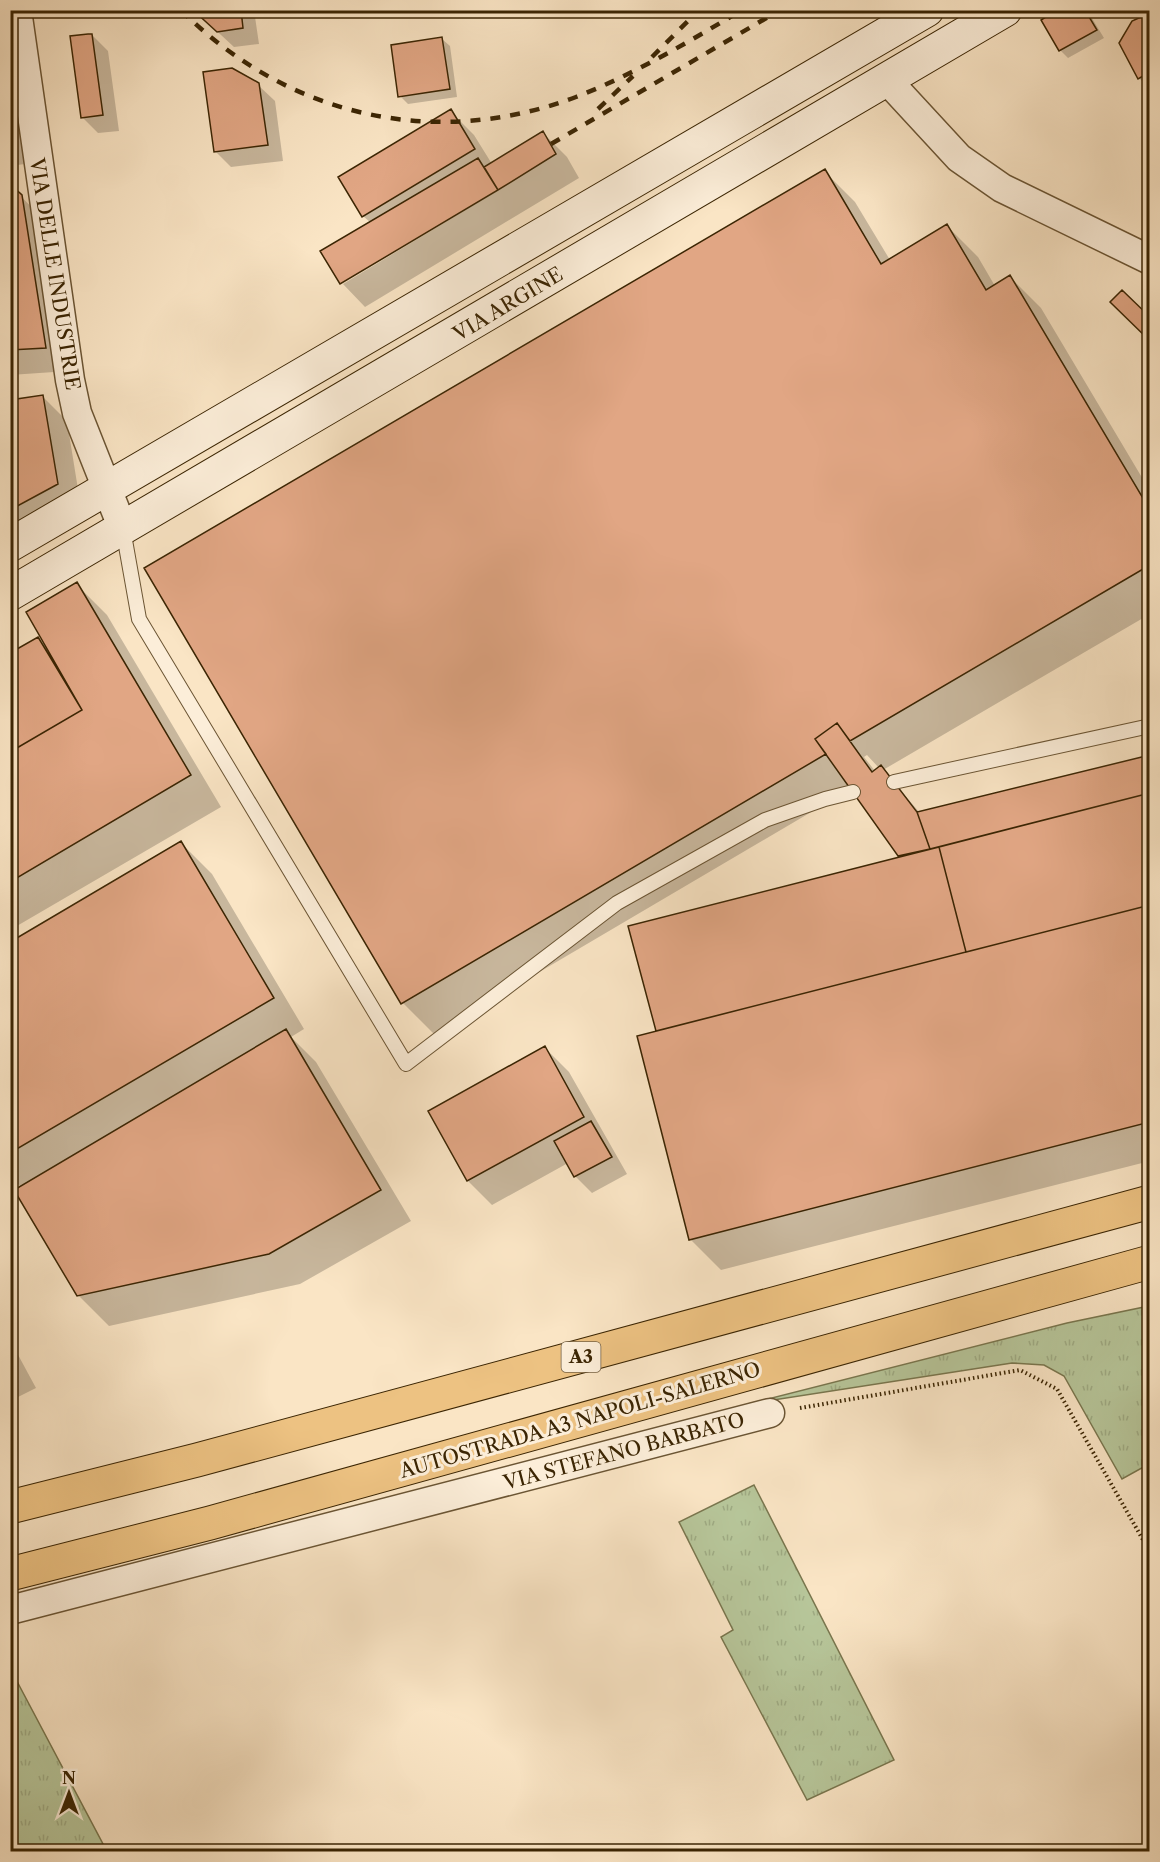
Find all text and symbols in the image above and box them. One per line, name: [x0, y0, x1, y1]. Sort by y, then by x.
street label: VIA DELLE INDUSTRIE: [25, 155, 85, 392]
street label: VIA ARGINE: [448, 262, 567, 347]
road number: A3: [562, 1342, 600, 1372]
street label: AUTOSTRADA A3 NAPOLI-SALERNO: [396, 1357, 763, 1483]
street label: VIA STEFANO BARBATO: [500, 1407, 747, 1495]
north arrow: [39, 1763, 99, 1823]
text: N: [62, 1768, 76, 1788]

